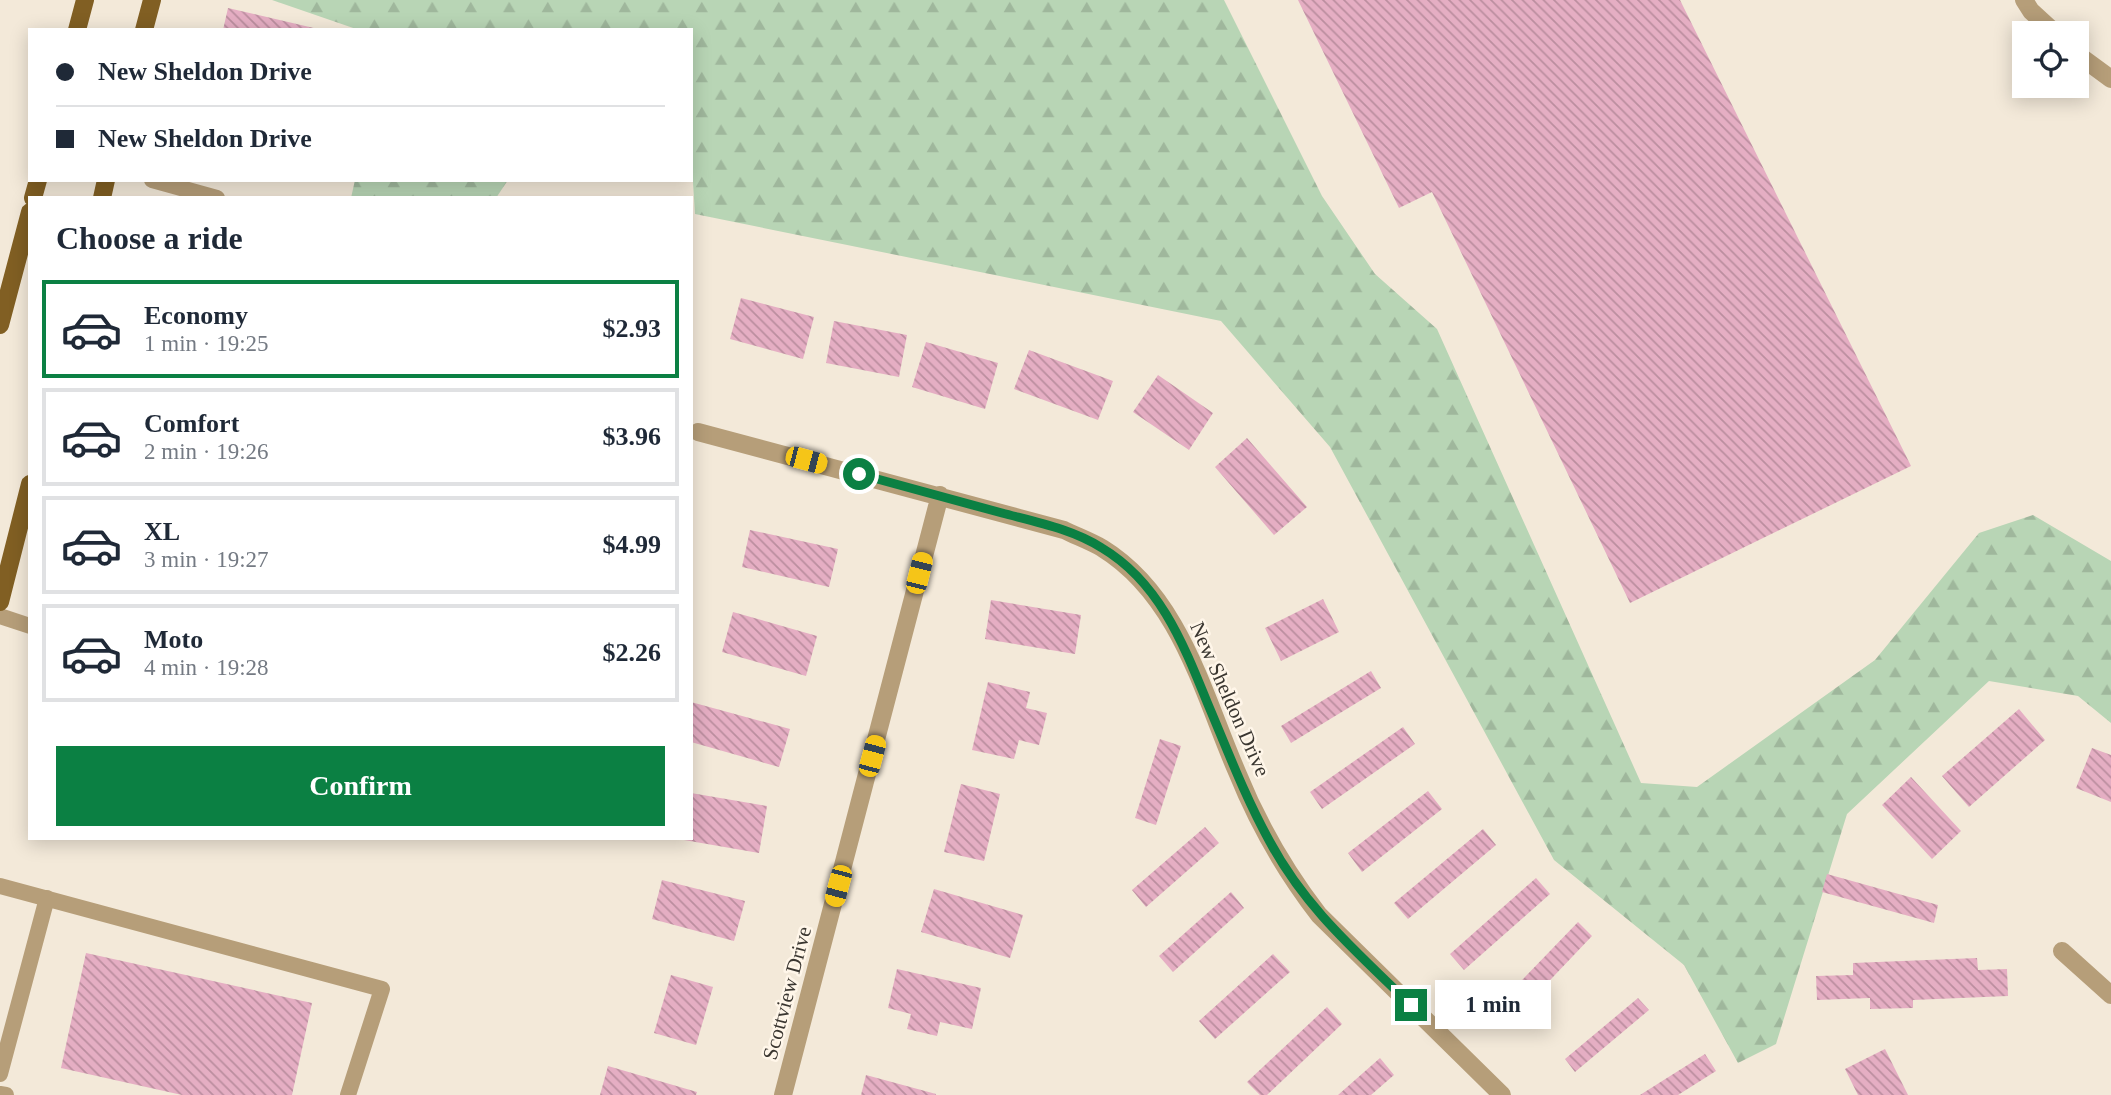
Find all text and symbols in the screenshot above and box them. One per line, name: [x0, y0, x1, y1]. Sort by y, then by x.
map controls: [2012, 21, 2089, 98]
button: locate: [2012, 21, 2089, 98]
text: New Sheldon Drive: [98, 57, 312, 86]
text: New Sheldon Drive: [98, 124, 312, 153]
text: Choose a ride: [56, 220, 243, 256]
icon: car: [60, 298, 123, 361]
text: Economy: [144, 301, 248, 330]
text: $2.93: [603, 314, 661, 343]
text: 1 min · 19:25: [144, 331, 269, 356]
icon: car: [60, 406, 123, 469]
text: Comfort: [144, 409, 239, 438]
text: $3.96: [603, 422, 661, 451]
text: 2 min · 19:26: [144, 439, 269, 464]
car: [783, 444, 830, 476]
route start: [843, 458, 875, 490]
icon: car: [60, 514, 123, 577]
text: XL: [144, 517, 180, 546]
text: $4.99: [603, 530, 661, 559]
text: 3 min · 19:27: [144, 547, 269, 572]
car: [904, 550, 935, 596]
street label: New Sheldon Drive: [1185, 618, 1275, 780]
icon: car: [60, 622, 123, 685]
text: Moto: [144, 625, 203, 654]
text: $2.26: [603, 638, 661, 667]
text: 4 min · 19:28: [144, 655, 269, 680]
car: [857, 733, 888, 779]
button: Confirm: [56, 746, 665, 826]
car: [823, 863, 854, 909]
street label: Scottview Drive: [758, 924, 816, 1062]
callout: 1 min: [1436, 981, 1551, 1030]
route end: [1395, 989, 1427, 1021]
text: 1 min: [1465, 992, 1521, 1017]

